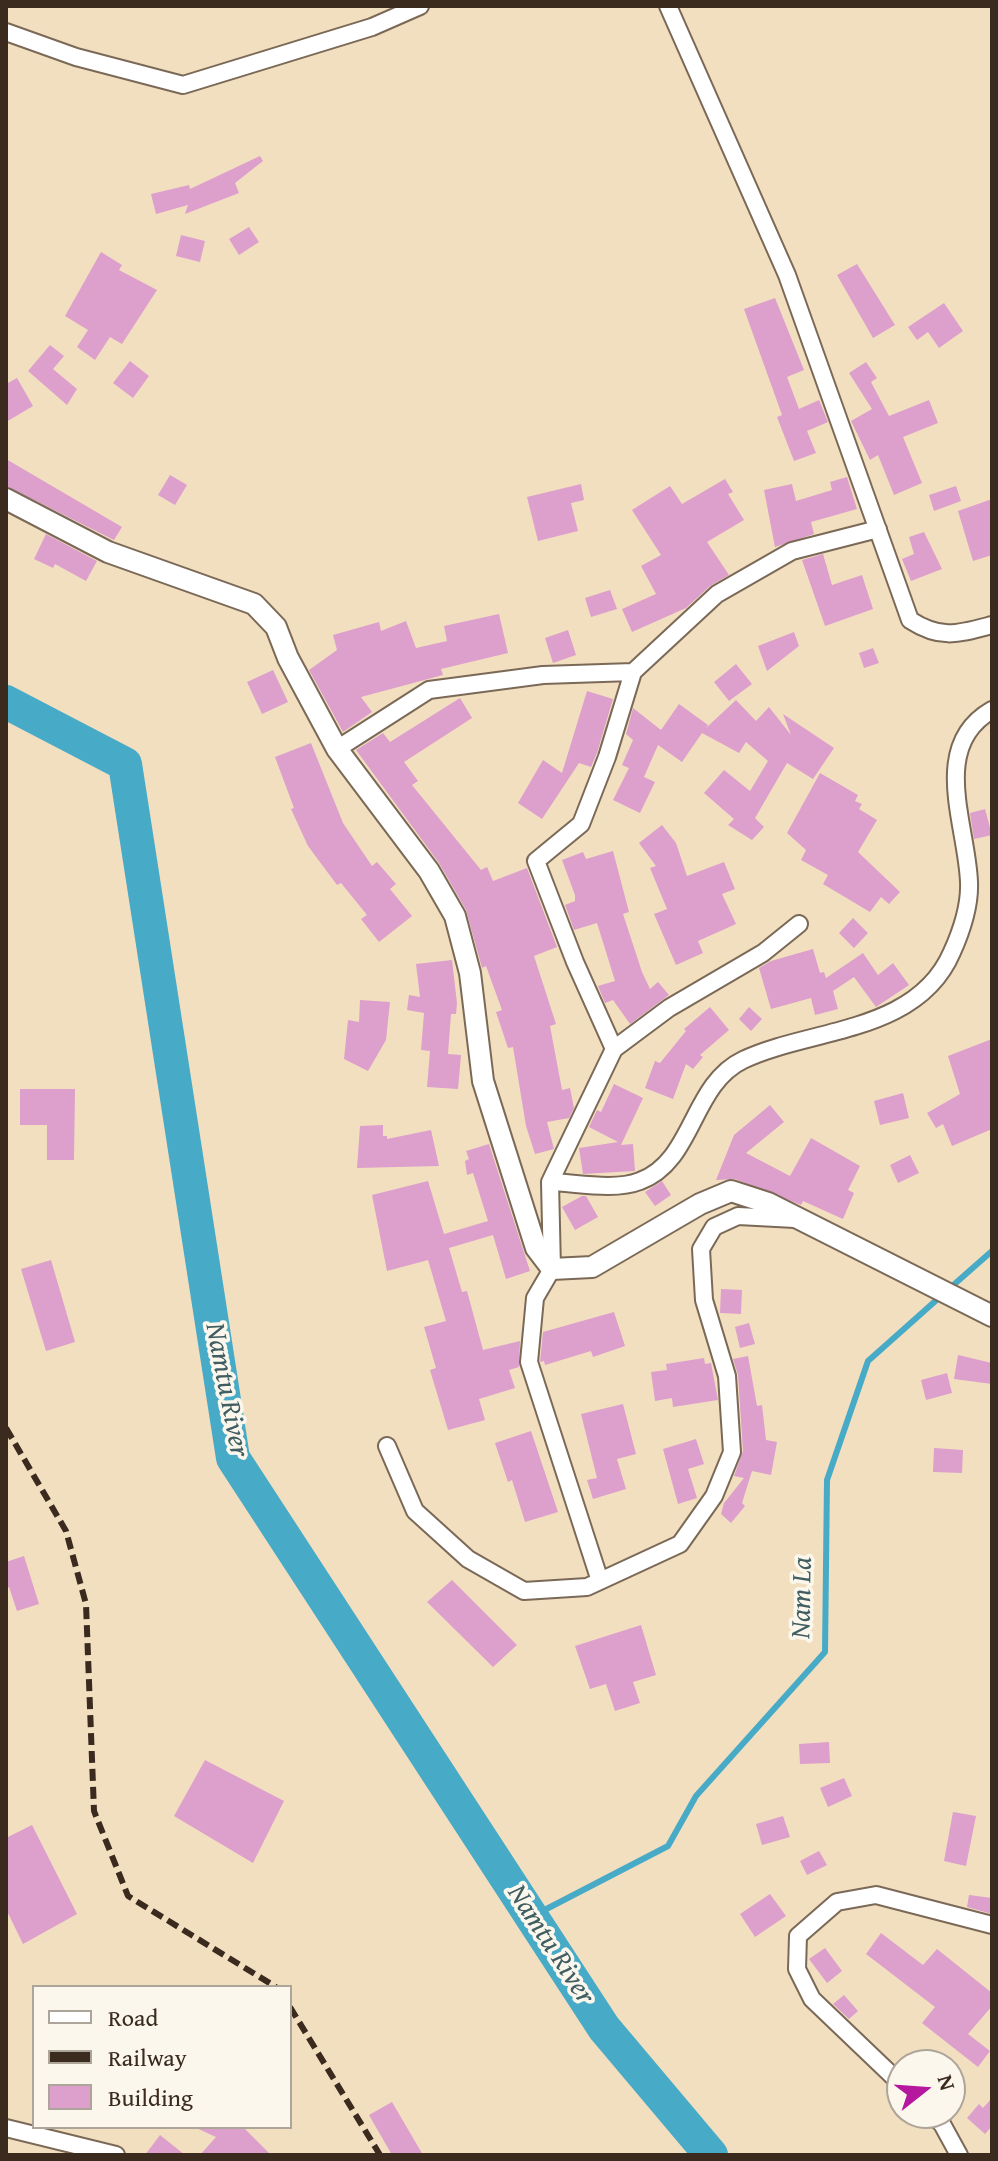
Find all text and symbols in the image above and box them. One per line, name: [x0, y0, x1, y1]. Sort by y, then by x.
water label: Namtu River: [197, 1320, 255, 1460]
water label: Nam La: [785, 1557, 821, 1639]
water label: Namtu River: [499, 1879, 601, 2011]
legend: [32, 1985, 292, 2129]
text: Road: [108, 2000, 158, 2035]
text: Railway: [108, 2040, 187, 2075]
north arrow: [886, 2049, 966, 2129]
text: N: [930, 2071, 964, 2094]
text: Building: [108, 2080, 193, 2115]

